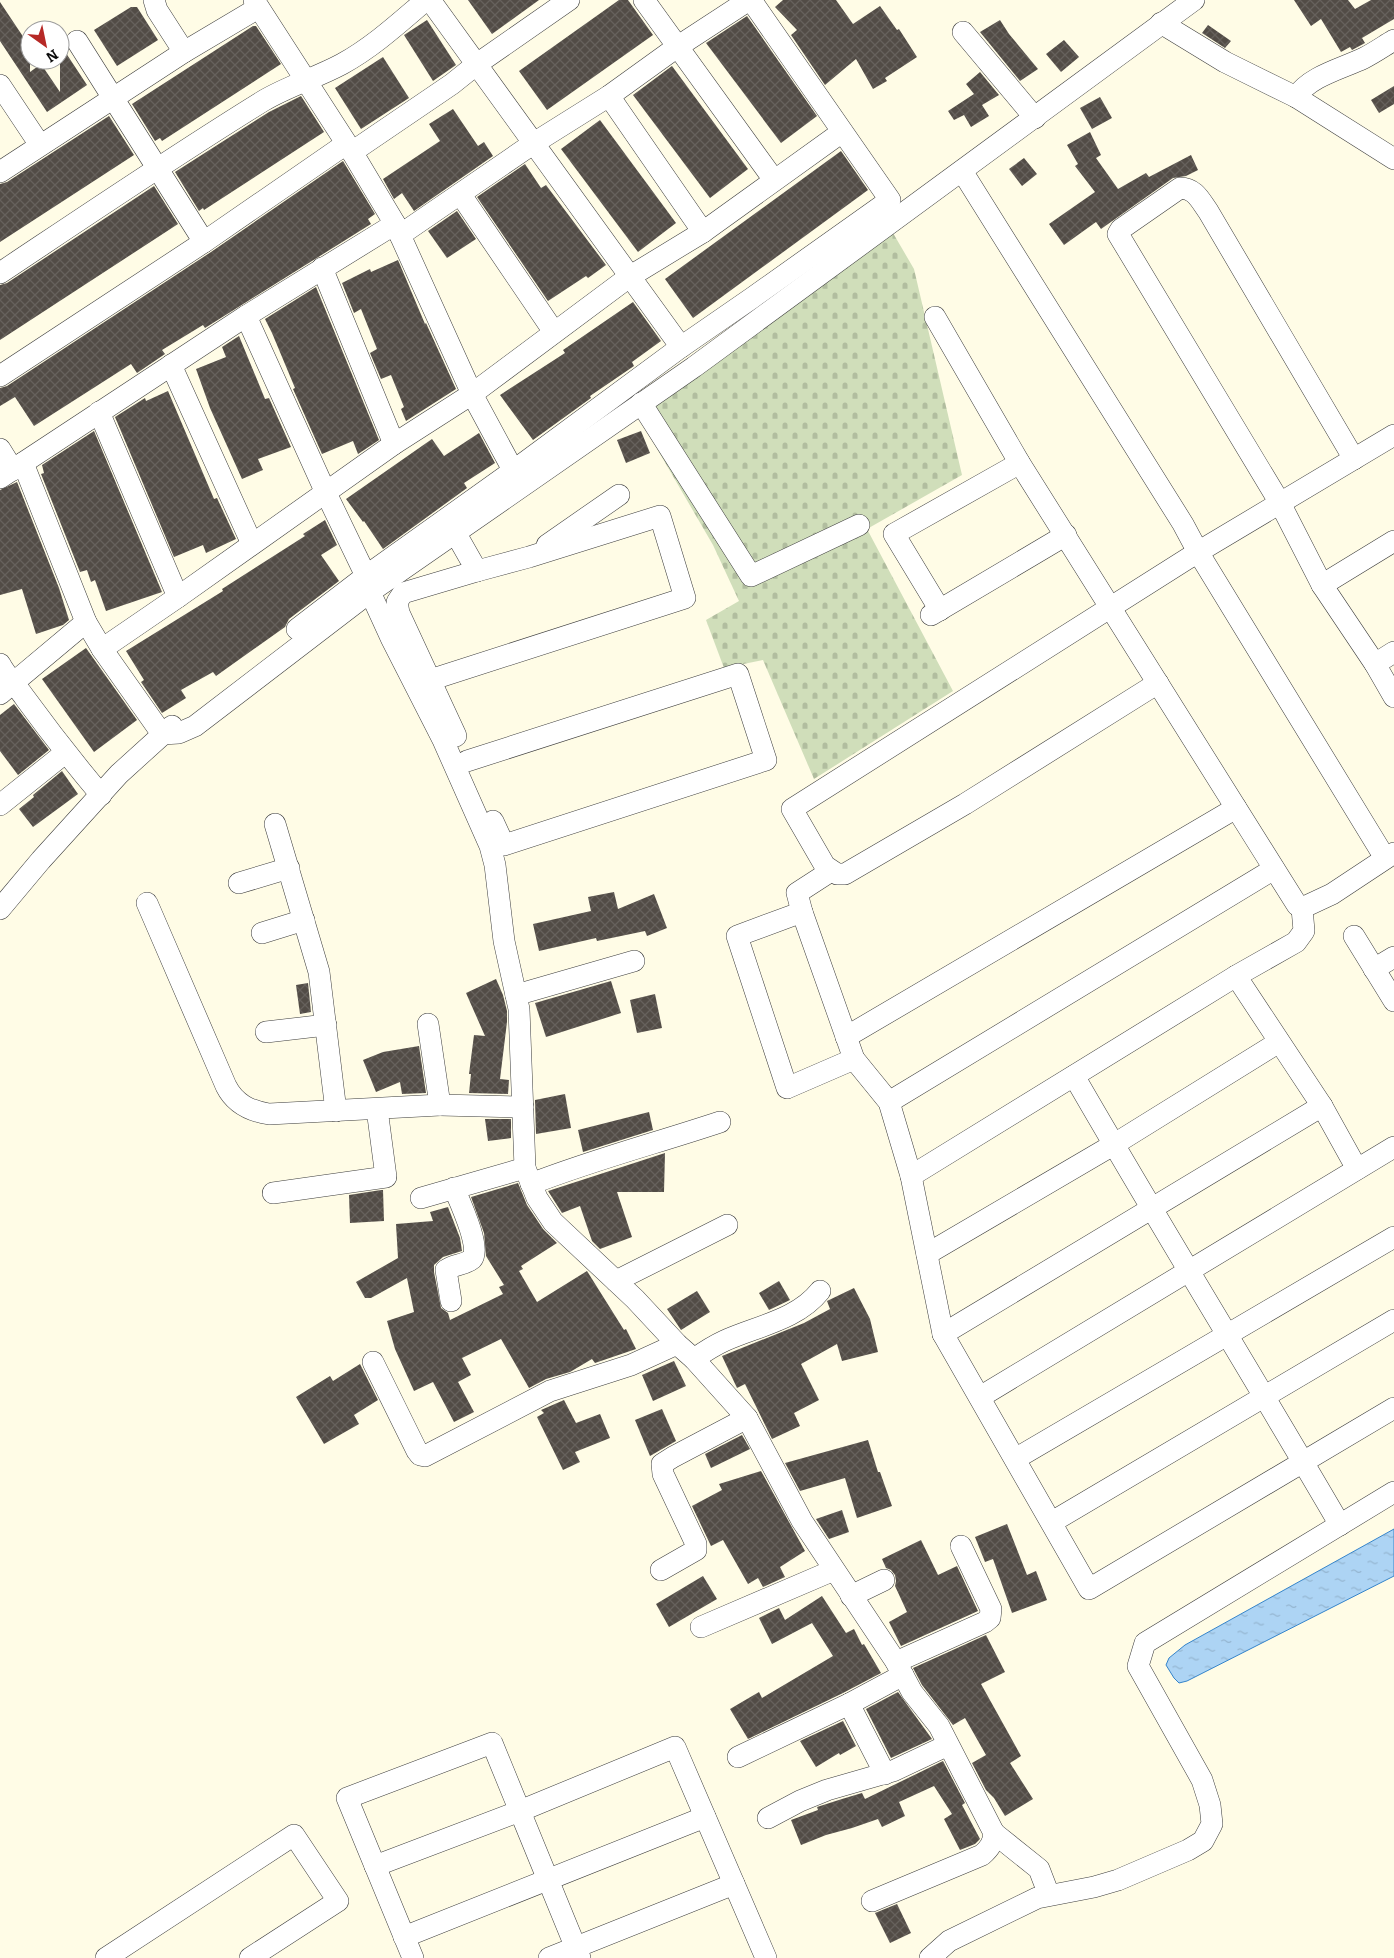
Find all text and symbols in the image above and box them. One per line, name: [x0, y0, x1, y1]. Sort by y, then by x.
north arrow: [20, 20, 70, 70]
text: N: [42, 45, 61, 66]

